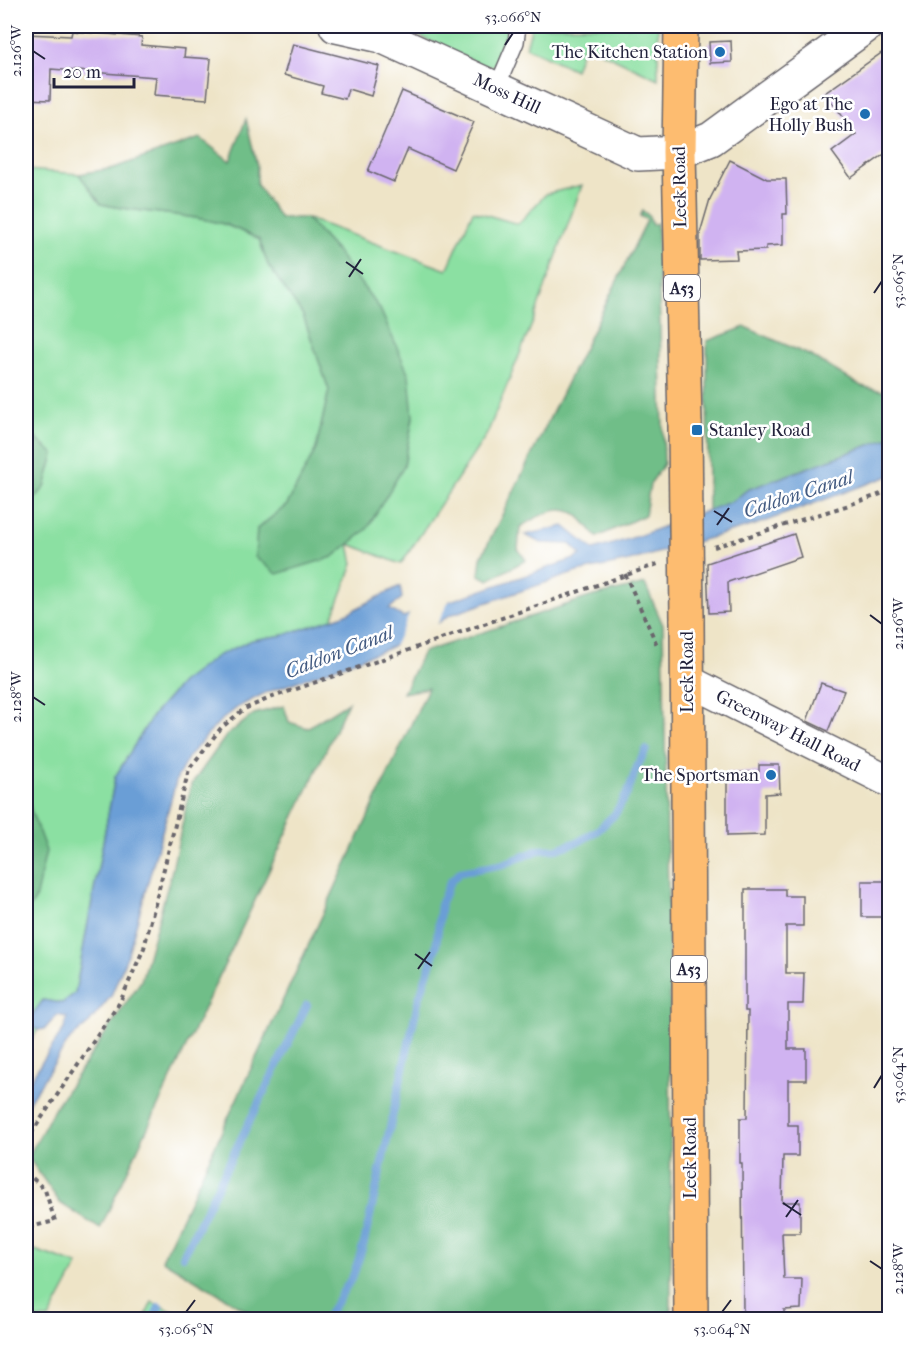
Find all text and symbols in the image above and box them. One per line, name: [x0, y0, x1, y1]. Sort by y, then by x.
text: 53.066°N: [485, 8, 542, 26]
text: 2.126°W: [7, 24, 25, 77]
place label: The Kitchen Station: [552, 42, 709, 63]
marker: The Kitchen Station: [713, 45, 727, 59]
scale bar: [54, 51, 134, 89]
text: 20 m: [63, 62, 101, 83]
street label: Moss Hill: [470, 69, 544, 119]
place label: Ego at The Holly Bush: [768, 94, 853, 136]
marker: Ego at The Holly Bush: [858, 107, 872, 121]
street label: Leek Road: [669, 146, 691, 228]
text: 53.065°N: [889, 253, 907, 309]
road number: A53: [664, 275, 700, 301]
place label: Stanley Road: [709, 420, 811, 441]
marker: Stanley Road: [690, 423, 704, 437]
water label: Caldon Canal: [740, 465, 858, 523]
text: 2.126°W: [889, 597, 907, 650]
water label: Caldon Canal: [282, 620, 398, 683]
street label: Leek Road: [677, 631, 698, 713]
text: 2.128°W: [7, 670, 25, 723]
street label: Greenway Hall Road: [712, 685, 864, 777]
place label: The Sportsman: [641, 765, 760, 786]
marker: The Sportsman: [764, 768, 778, 782]
road number: A53: [671, 956, 707, 982]
text: 53.064°N: [889, 1046, 907, 1104]
street label: Leek Road: [680, 1117, 701, 1199]
text: 2.128°W: [889, 1242, 907, 1295]
text: 53.065°N: [158, 1320, 214, 1338]
text: 53.064°N: [693, 1320, 751, 1338]

